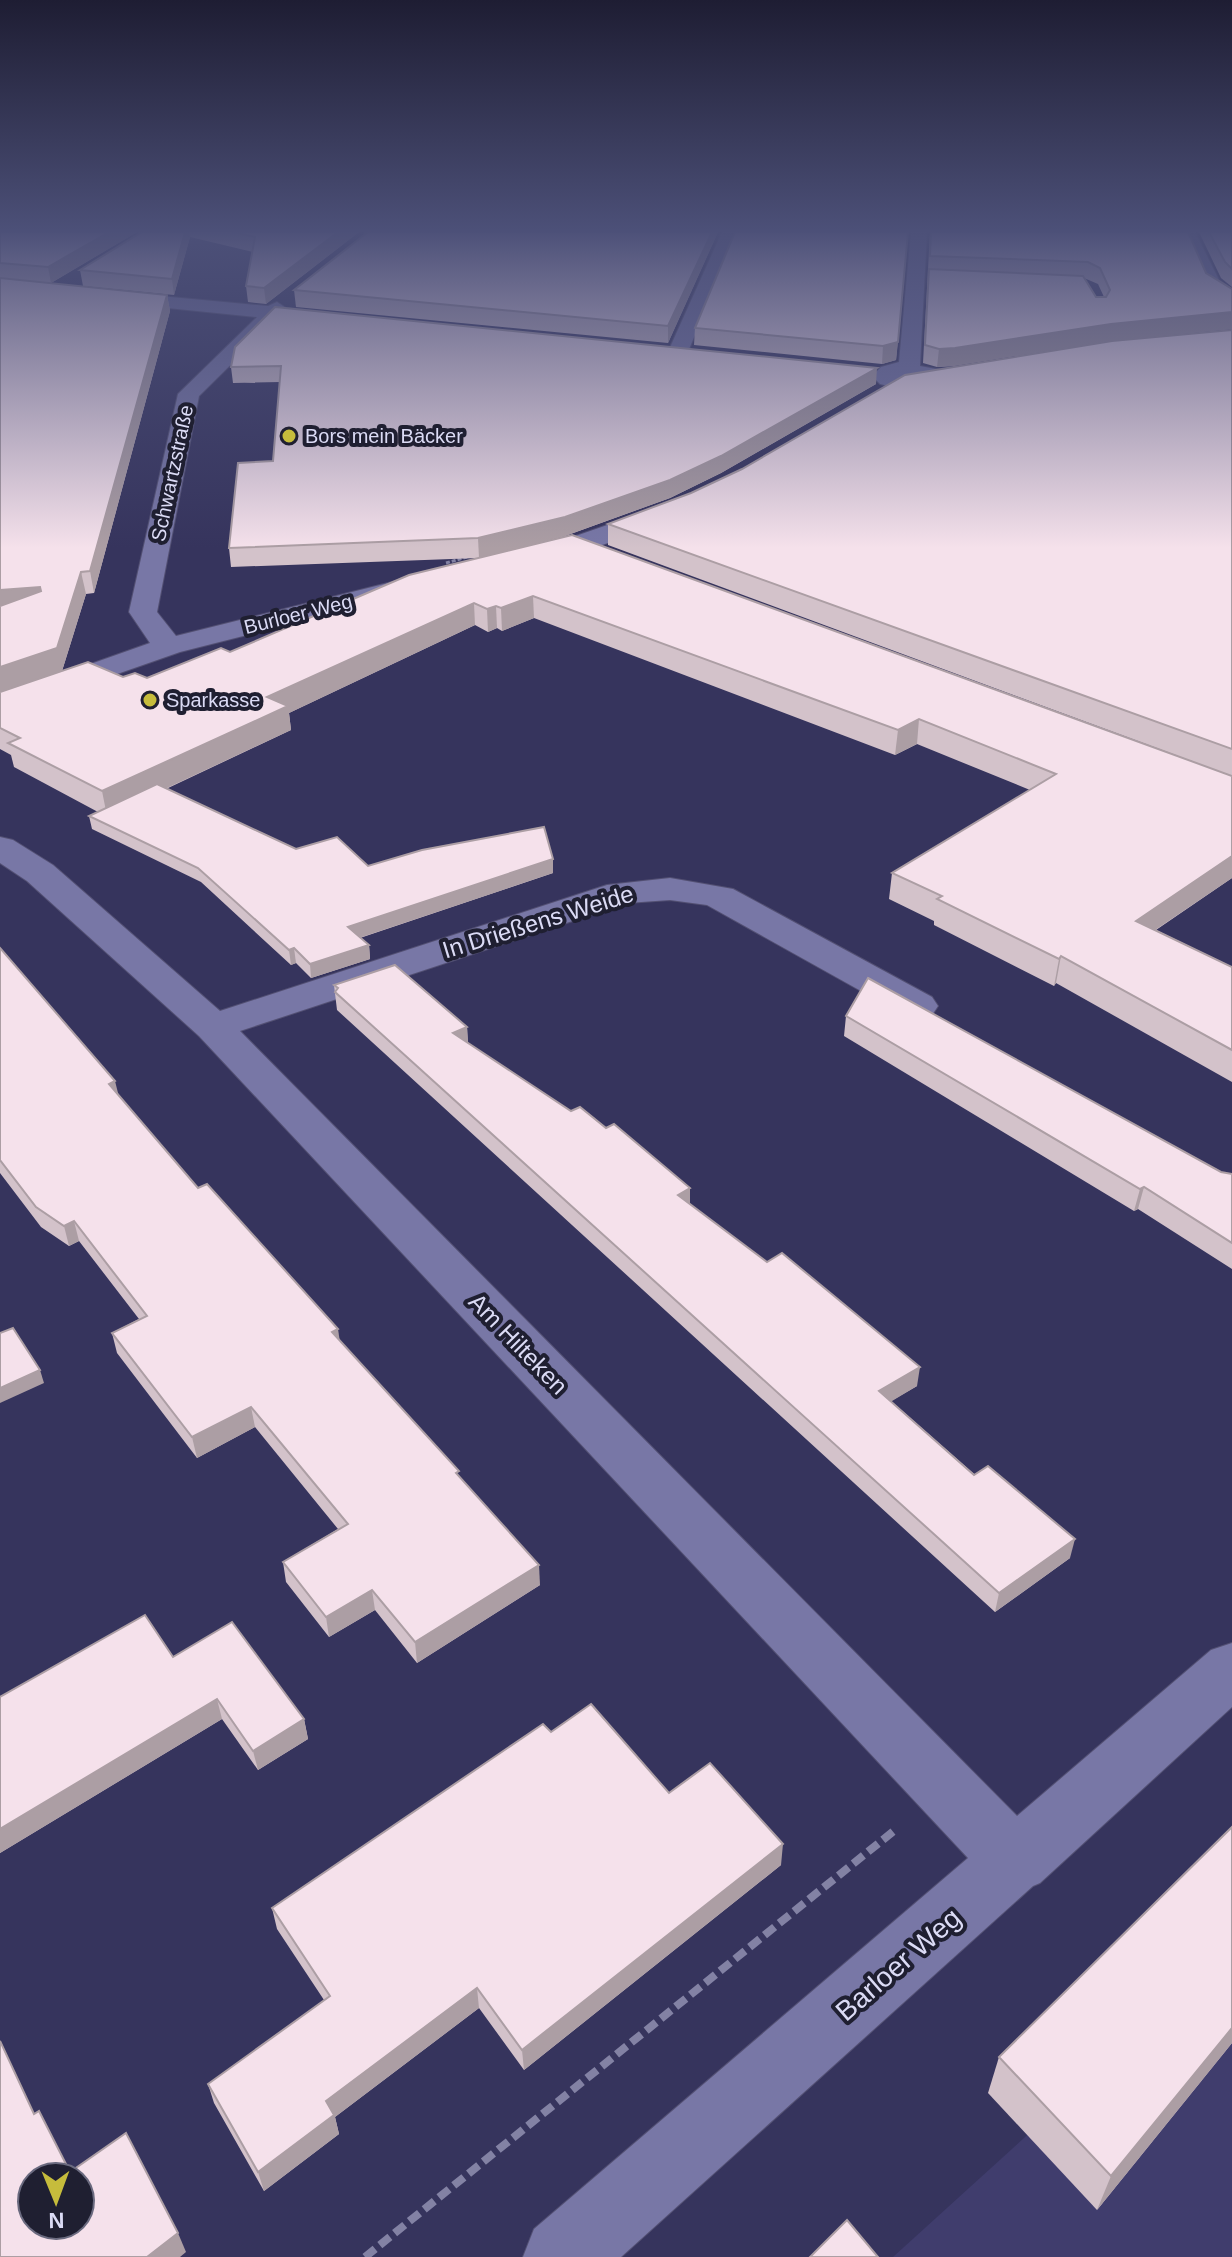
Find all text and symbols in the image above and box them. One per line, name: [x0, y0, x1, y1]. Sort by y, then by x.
street label: Schwartzstraße: [147, 403, 197, 543]
place label: Bors mein Bäcker: [305, 425, 463, 447]
marker: Bors mein Bäcker: [280, 427, 298, 445]
street label: Burloer Weg: [242, 590, 354, 638]
place label: Sparkasse: [166, 689, 261, 711]
marker: Sparkasse: [141, 691, 159, 709]
street label: In Drießens Weide: [439, 880, 637, 963]
street label: Am Hilteken: [464, 1288, 573, 1400]
street label: Barloer Weg: [830, 1902, 967, 2027]
north arrow: [16, 2161, 96, 2241]
text: N: [48, 2208, 65, 2233]

